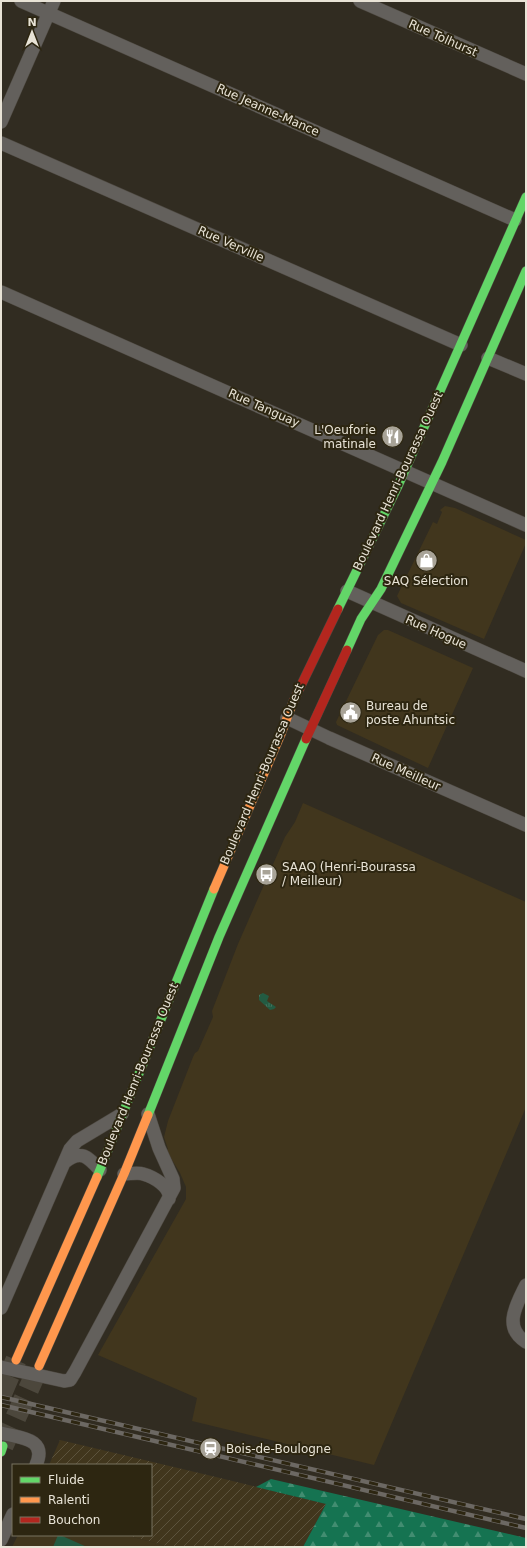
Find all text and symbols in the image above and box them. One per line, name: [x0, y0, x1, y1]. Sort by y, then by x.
north arrow: [12, 12, 52, 52]
text: N: [27, 16, 37, 29]
street label: Rue Tolhurst: [407, 17, 480, 59]
street label: Rue Jeanne-Mance: [214, 81, 322, 139]
street label: Rue Verville: [196, 223, 266, 265]
street label: Rue Tanguay: [226, 386, 302, 430]
street label: Boulevard Henri-Bourassa Ouest: [350, 389, 446, 572]
place label: L'Oeuforie matinale: [314, 423, 376, 451]
restaurant icon: L'Oeuforie matinale: [379, 424, 405, 450]
shop icon: SAQ Sélection: [413, 547, 439, 573]
place label: SAQ Sélection: [384, 574, 468, 588]
street label: Rue Hogue: [403, 612, 469, 652]
street label: Boulevard Henri-Bourassa Ouest: [217, 681, 307, 867]
place label: Bureau de poste Ahuntsic: [366, 699, 455, 727]
public building icon: Bureau de poste Ahuntsic: [338, 700, 364, 726]
street label: Rue Meilleur: [369, 751, 443, 794]
place label: SAAQ (Henri-Bourassa / Meilleur): [282, 860, 416, 888]
bus stop icon: SAAQ (Henri-Bourassa / Meilleur): [254, 861, 280, 887]
street label: Boulevard Henri-Bourassa Ouest: [95, 981, 181, 1167]
station icon: Bois-de-Boulogne: [197, 1436, 223, 1462]
place label: Bois-de-Boulogne: [226, 1442, 331, 1456]
legend: [12, 1464, 152, 1536]
text: Fluide: [48, 1473, 84, 1487]
text: Ralenti: [48, 1493, 90, 1507]
text: Bouchon: [48, 1513, 100, 1527]

